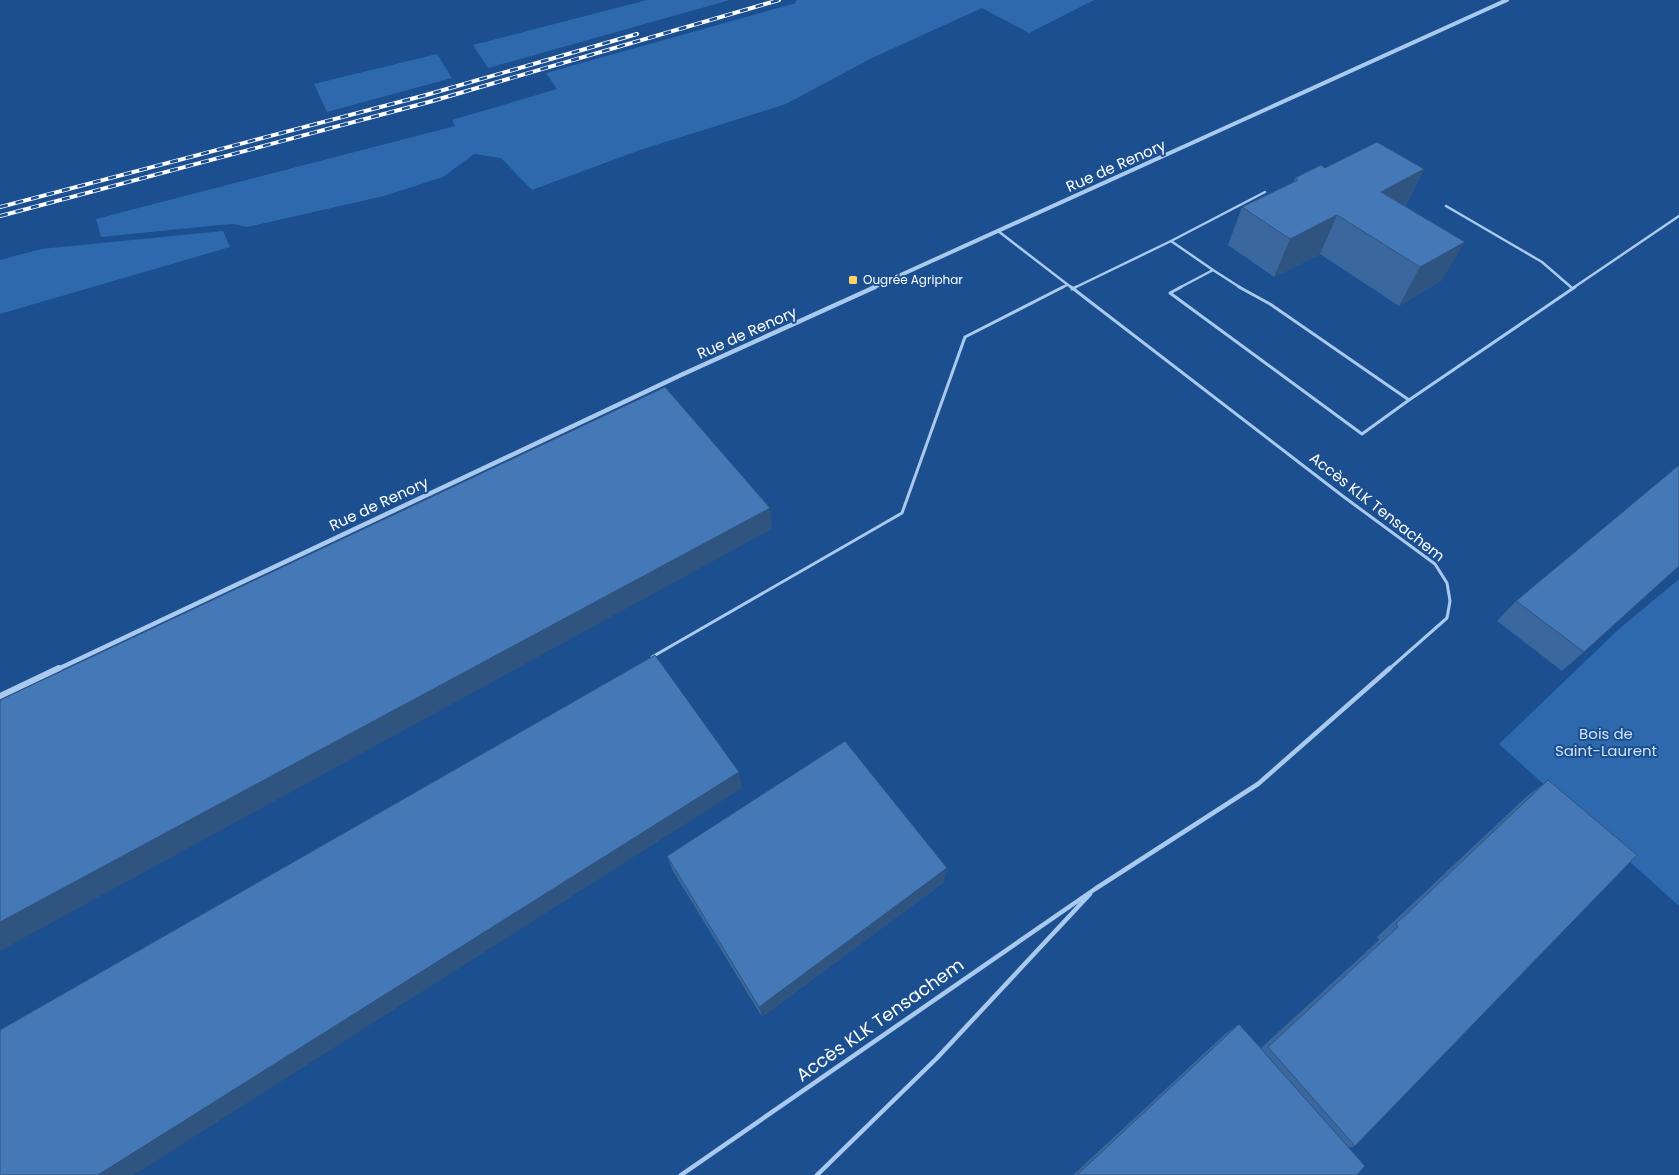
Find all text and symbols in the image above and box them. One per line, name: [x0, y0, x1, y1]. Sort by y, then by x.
street label: Rue de Renory: [1063, 134, 1170, 197]
place label: Ougrée Agriphar: [863, 271, 963, 288]
marker: Ougrée Agriphar: [847, 274, 859, 286]
street label: Rue de Renory: [694, 301, 801, 364]
street label: Accès KLK Tensachem: [1305, 447, 1449, 566]
street label: Rue de Renory: [326, 471, 432, 536]
park label: Bois de Saint-Laurent: [1555, 723, 1657, 761]
street label: Accès KLK Tensachem: [791, 952, 969, 1087]

